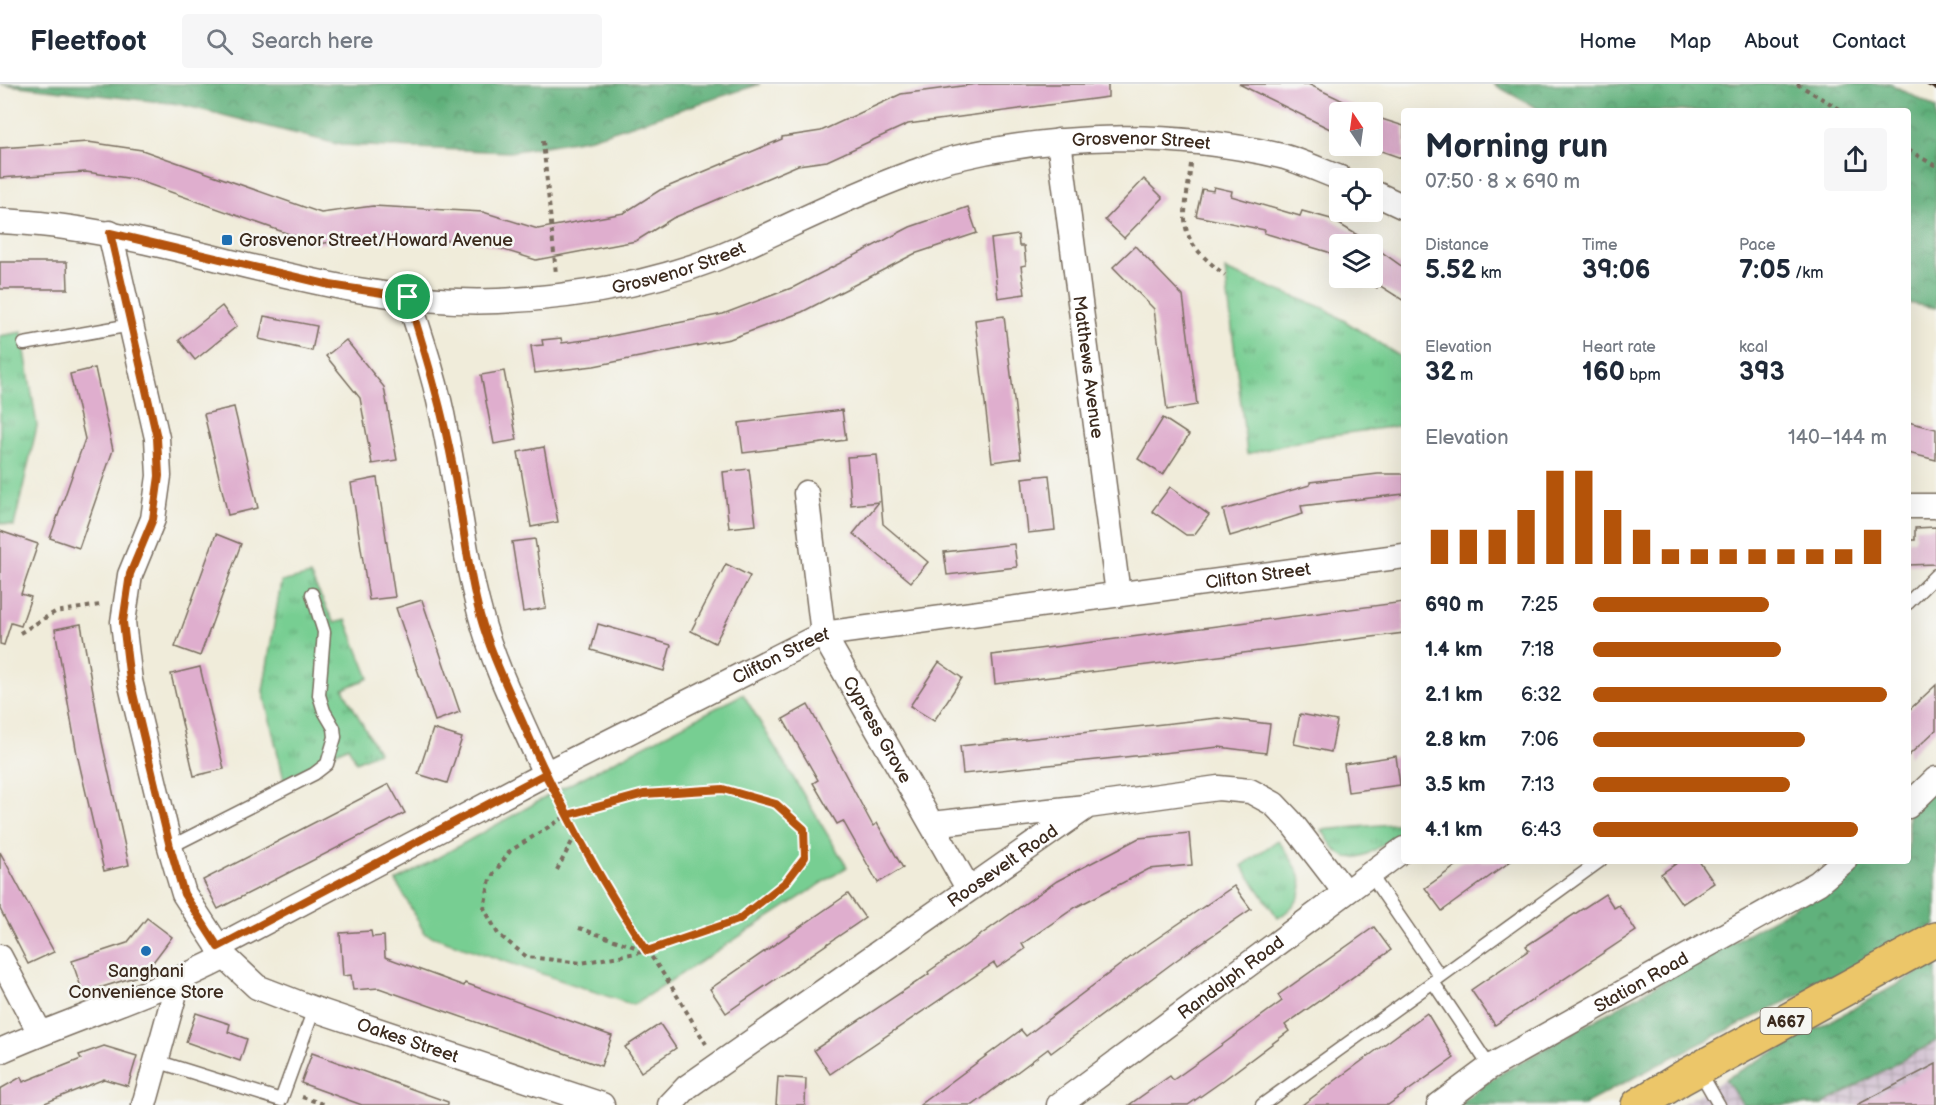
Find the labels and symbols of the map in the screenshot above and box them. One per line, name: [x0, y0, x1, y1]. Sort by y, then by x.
north arrow: [1329, 102, 1383, 156]
street label: Grosvenor Street: [1071, 128, 1212, 155]
place label: Grosvenor Street/Howard Avenue: [239, 230, 513, 251]
marker: Grosvenor Street/Howard Avenue: [220, 233, 234, 247]
street label: Grosvenor Street: [610, 237, 749, 299]
pin: [382, 271, 433, 322]
street label: Matthews Avenue: [1068, 295, 1108, 440]
street label: Clifton Street: [1204, 559, 1312, 594]
street label: Clifton Street: [729, 623, 831, 689]
street label: Cypress Grove: [838, 673, 916, 787]
street label: Roosevelt Road: [944, 820, 1062, 912]
street label: Randolph Road: [1174, 932, 1288, 1024]
marker: Sanghani Convenience Store: [139, 944, 153, 958]
street label: Station Road: [1591, 948, 1692, 1017]
place label: Sanghani Convenience Store: [68, 961, 224, 1003]
road number: A667: [1760, 1008, 1812, 1034]
street label: Oakes Street: [354, 1014, 462, 1068]

